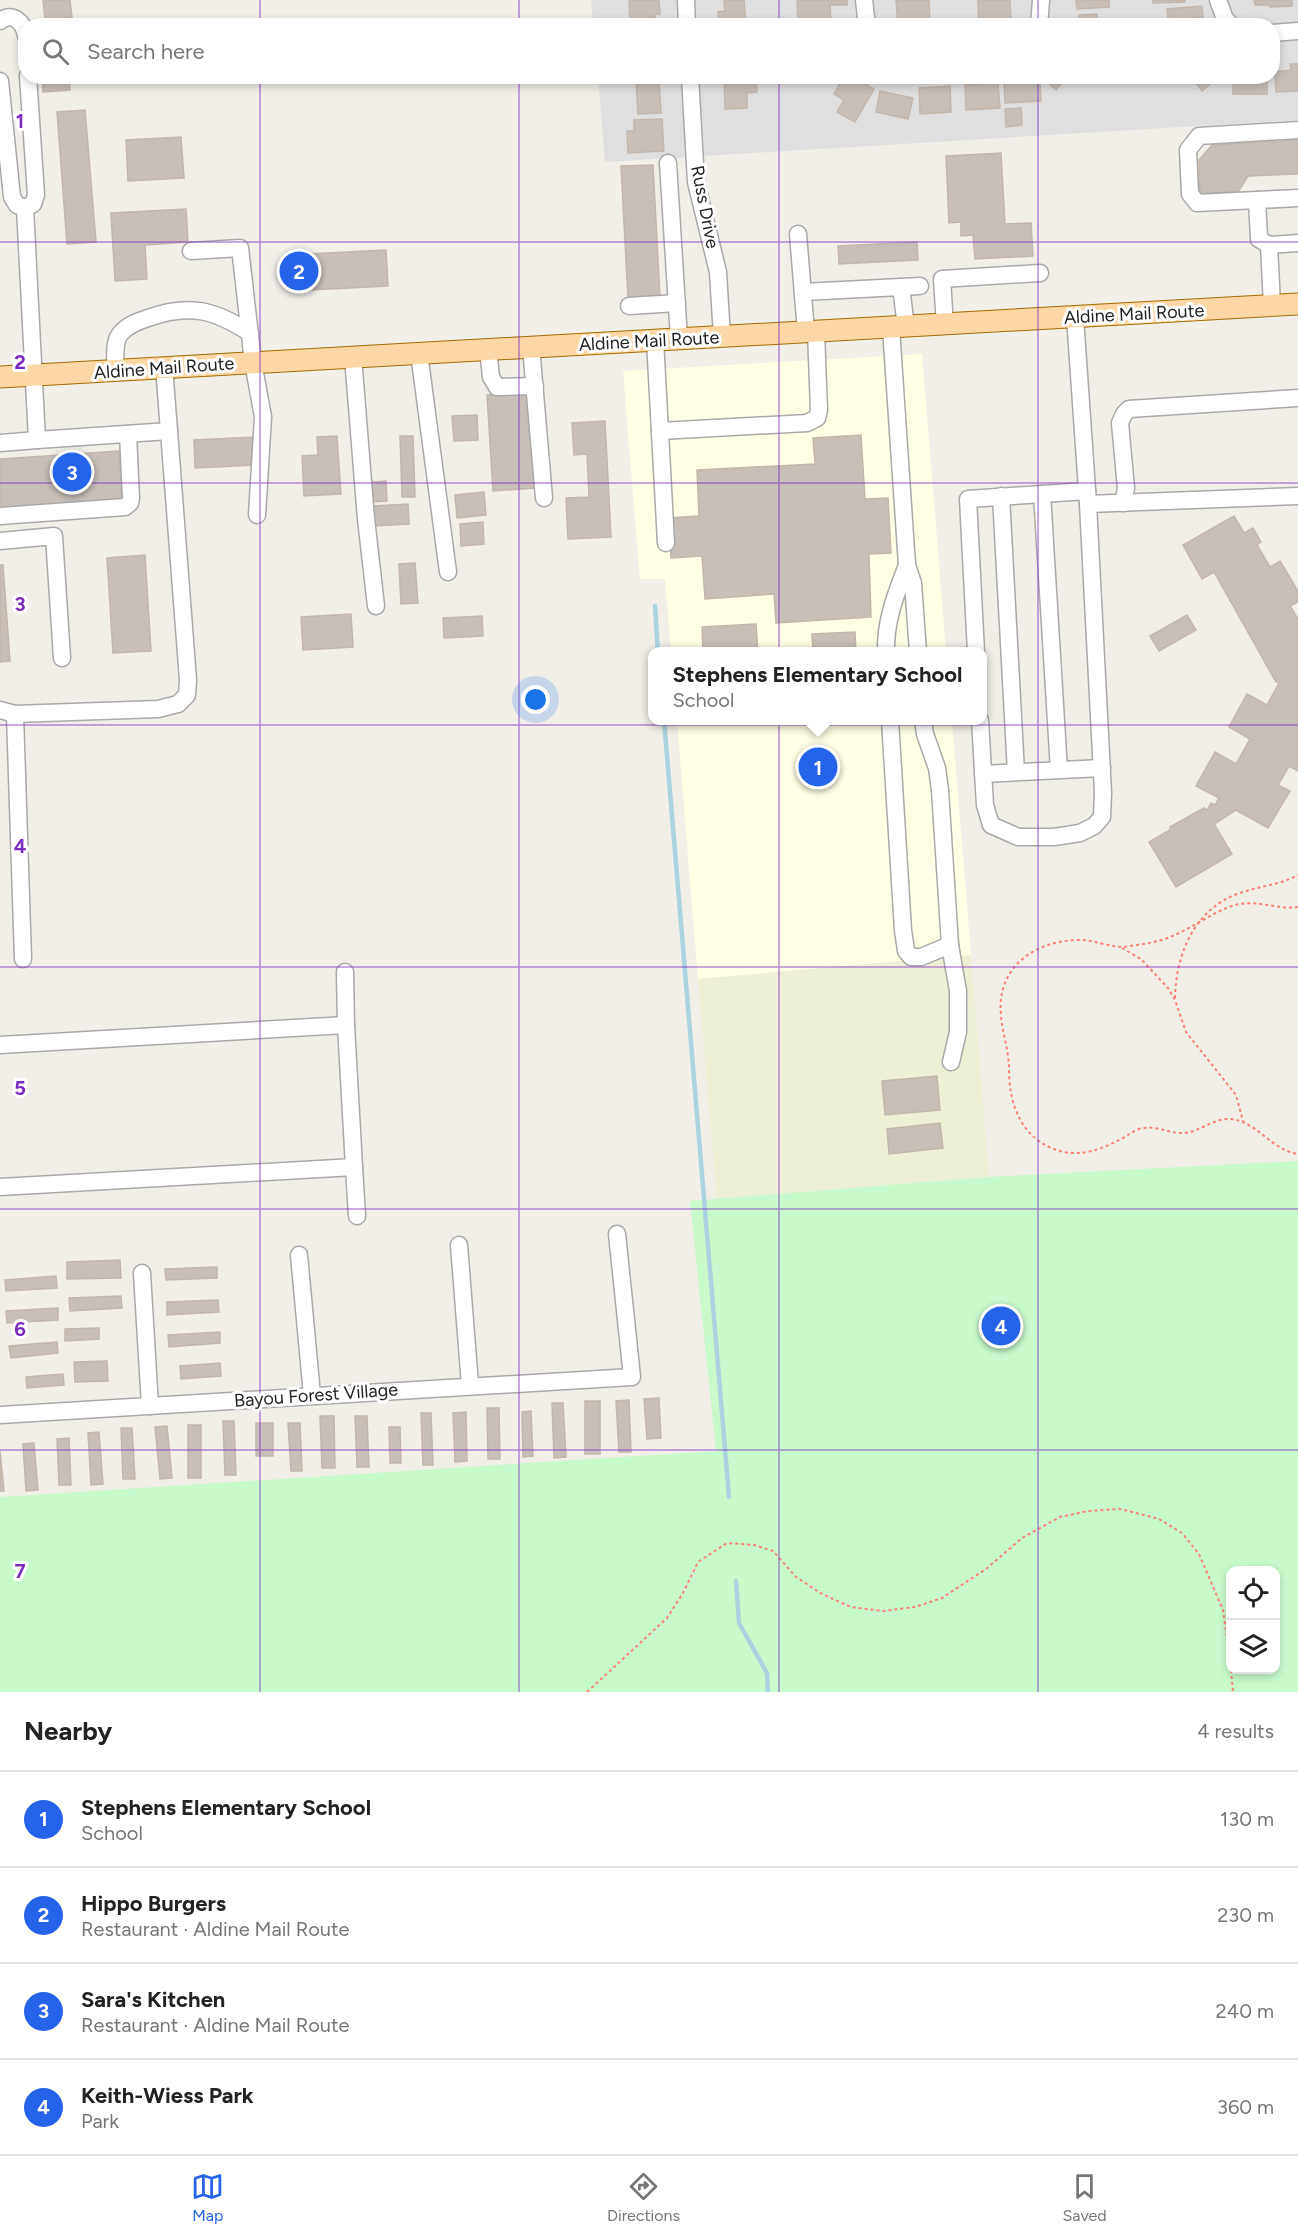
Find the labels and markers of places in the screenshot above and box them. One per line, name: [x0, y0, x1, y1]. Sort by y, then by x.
pin: 2: [280, 248, 318, 294]
pin: 3: [52, 450, 92, 494]
pin: 1: [798, 744, 838, 789]
pin: 4: [982, 1304, 1020, 1348]

